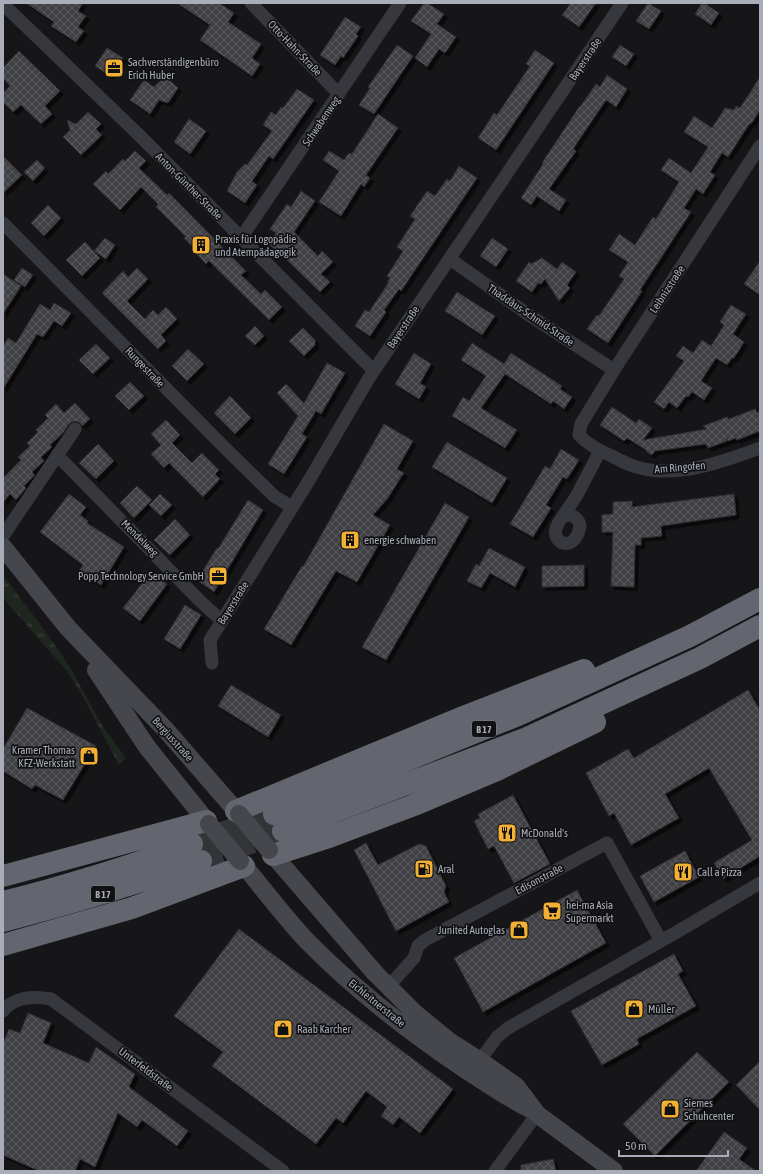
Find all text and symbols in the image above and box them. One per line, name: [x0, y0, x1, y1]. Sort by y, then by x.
street label: Otto-Hahn-Straße: [266, 18, 324, 78]
street label: Bayerstraße: [567, 36, 603, 82]
place label: Sachverständigenbüro Erich Huber: [128, 56, 219, 81]
office icon: Sachverständigenbüro Erich Huber: [103, 57, 125, 79]
street label: Schwabenweg: [300, 94, 342, 148]
street label: Anton-Günther-Straße: [153, 150, 225, 222]
place label: Praxis für Logopädie und Atempädagogik: [215, 233, 296, 258]
building icon: Praxis für Logopädie und Atempädagogik: [190, 234, 212, 256]
street label: Leibnizstraße: [647, 263, 687, 315]
street label: Thaddäus-Schmid-Straße: [486, 282, 576, 348]
street label: Bayerstraße: [385, 304, 421, 350]
street label: Rungestraße: [123, 344, 167, 390]
street label: Am Ringofen: [654, 459, 706, 475]
street label: Mendelweg: [119, 517, 161, 559]
building icon: energie schwaben: [339, 529, 361, 551]
place label: energie schwaben: [364, 534, 436, 546]
office icon: Popp Technology Service GmbH: [207, 565, 229, 587]
place label: Popp Technology Service GmbH: [78, 570, 204, 582]
street label: Bayerstraße: [215, 579, 251, 627]
street label: Bergiusstraße: [150, 715, 196, 763]
road number: B 17: [472, 721, 496, 737]
place label: Kramer Thomas KFZ-Werkstatt: [12, 744, 75, 769]
shop icon: Kramer Thomas KFZ-Werkstatt: [78, 745, 100, 767]
restaurant icon: McDonald's: [496, 822, 518, 844]
place label: McDonald's: [521, 827, 568, 839]
fuel station icon: Aral: [413, 858, 435, 880]
street label: Edisonstraße: [513, 861, 565, 897]
restaurant icon: Call a Pizza: [672, 861, 694, 883]
place label: Aral: [438, 863, 455, 875]
place label: Call a Pizza: [697, 866, 742, 878]
road number: B 17: [91, 886, 115, 902]
place label: hei-ma Asia Supermarkt: [566, 899, 614, 924]
supermarket icon: hei-ma Asia Supermarkt: [541, 900, 563, 922]
shop icon: Junited Autoglas: [508, 919, 530, 941]
place label: Junited Autoglas: [438, 924, 505, 936]
street label: Eichleitnerstraße: [346, 977, 408, 1029]
shop icon: Müller: [623, 998, 645, 1020]
place label: Müller: [648, 1003, 675, 1015]
shop icon: Raab Karcher: [272, 1018, 294, 1040]
place label: Raab Karcher: [297, 1023, 351, 1035]
street label: Unterfeldstraße: [117, 1045, 175, 1093]
place label: Siemes Schuhcenter: [684, 1097, 735, 1122]
shop icon: Siemes Schuhcenter: [659, 1098, 681, 1120]
scale bar: [619, 1132, 728, 1158]
text: 50 m: [625, 1139, 647, 1153]

